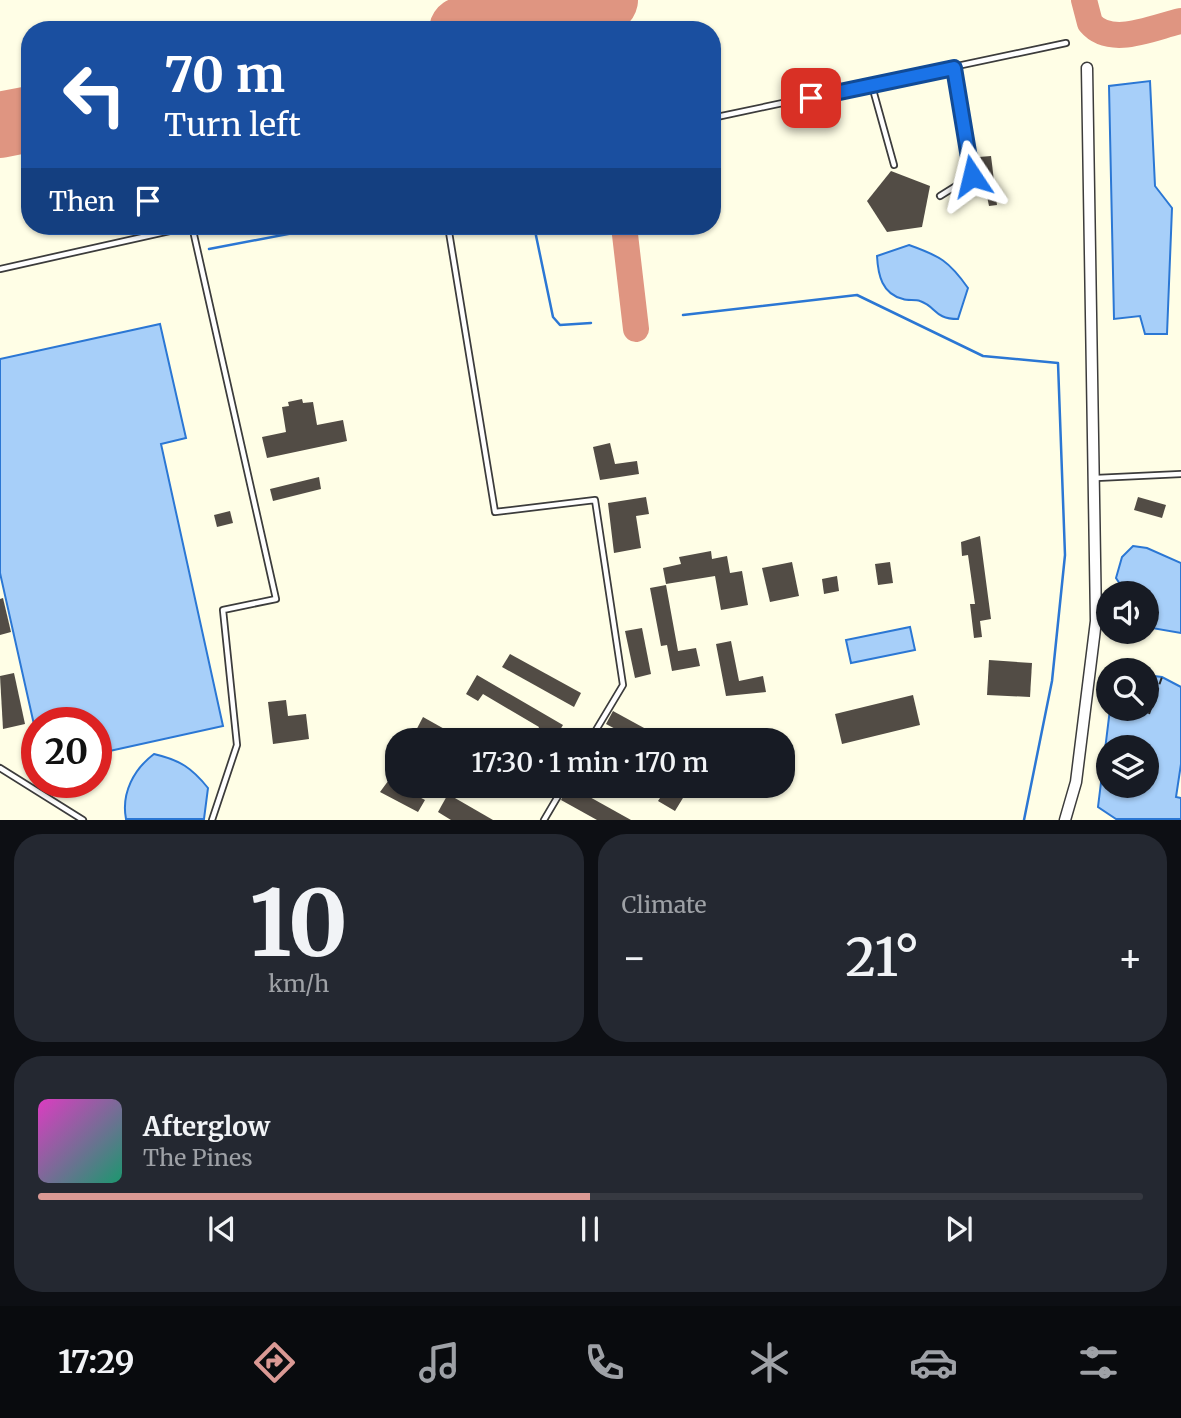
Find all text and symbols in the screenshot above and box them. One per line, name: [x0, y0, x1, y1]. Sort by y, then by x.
text: 70 m: [164, 44, 285, 105]
icon: left: [49, 49, 140, 140]
pin: [781, 68, 841, 128]
icon: arrive: [792, 79, 830, 117]
text: Turn left: [164, 105, 301, 145]
position arrow: [935, 139, 1009, 213]
icon: arrive: [129, 182, 167, 220]
text: Then: [49, 185, 115, 218]
map controls: [1096, 581, 1159, 798]
button: sound: [1096, 581, 1159, 644]
button: search: [1096, 658, 1159, 721]
speed limit sign: 20: [21, 707, 112, 798]
button: layers: [1096, 735, 1159, 798]
text: 17:30 · 1 min · 170 m: [472, 746, 708, 779]
text: 10: [249, 866, 348, 981]
text: Climate: [622, 890, 707, 919]
text: 21°: [845, 925, 919, 990]
text: −: [622, 934, 647, 981]
text: +: [1118, 934, 1143, 981]
text: km/h: [268, 969, 329, 998]
text: Afterglow: [143, 1110, 270, 1143]
text: The Pines: [143, 1143, 253, 1172]
icon: previous: [203, 1210, 241, 1248]
icon: pause: [571, 1210, 609, 1248]
icon: next: [940, 1210, 978, 1248]
icon: directions: [250, 1338, 299, 1387]
icon: music: [415, 1338, 464, 1387]
icon: phone: [580, 1338, 629, 1387]
icon: climate: [745, 1338, 794, 1387]
icon: car: [909, 1338, 958, 1387]
icon: filters: [1074, 1338, 1123, 1387]
text: 17:29: [58, 1342, 135, 1382]

